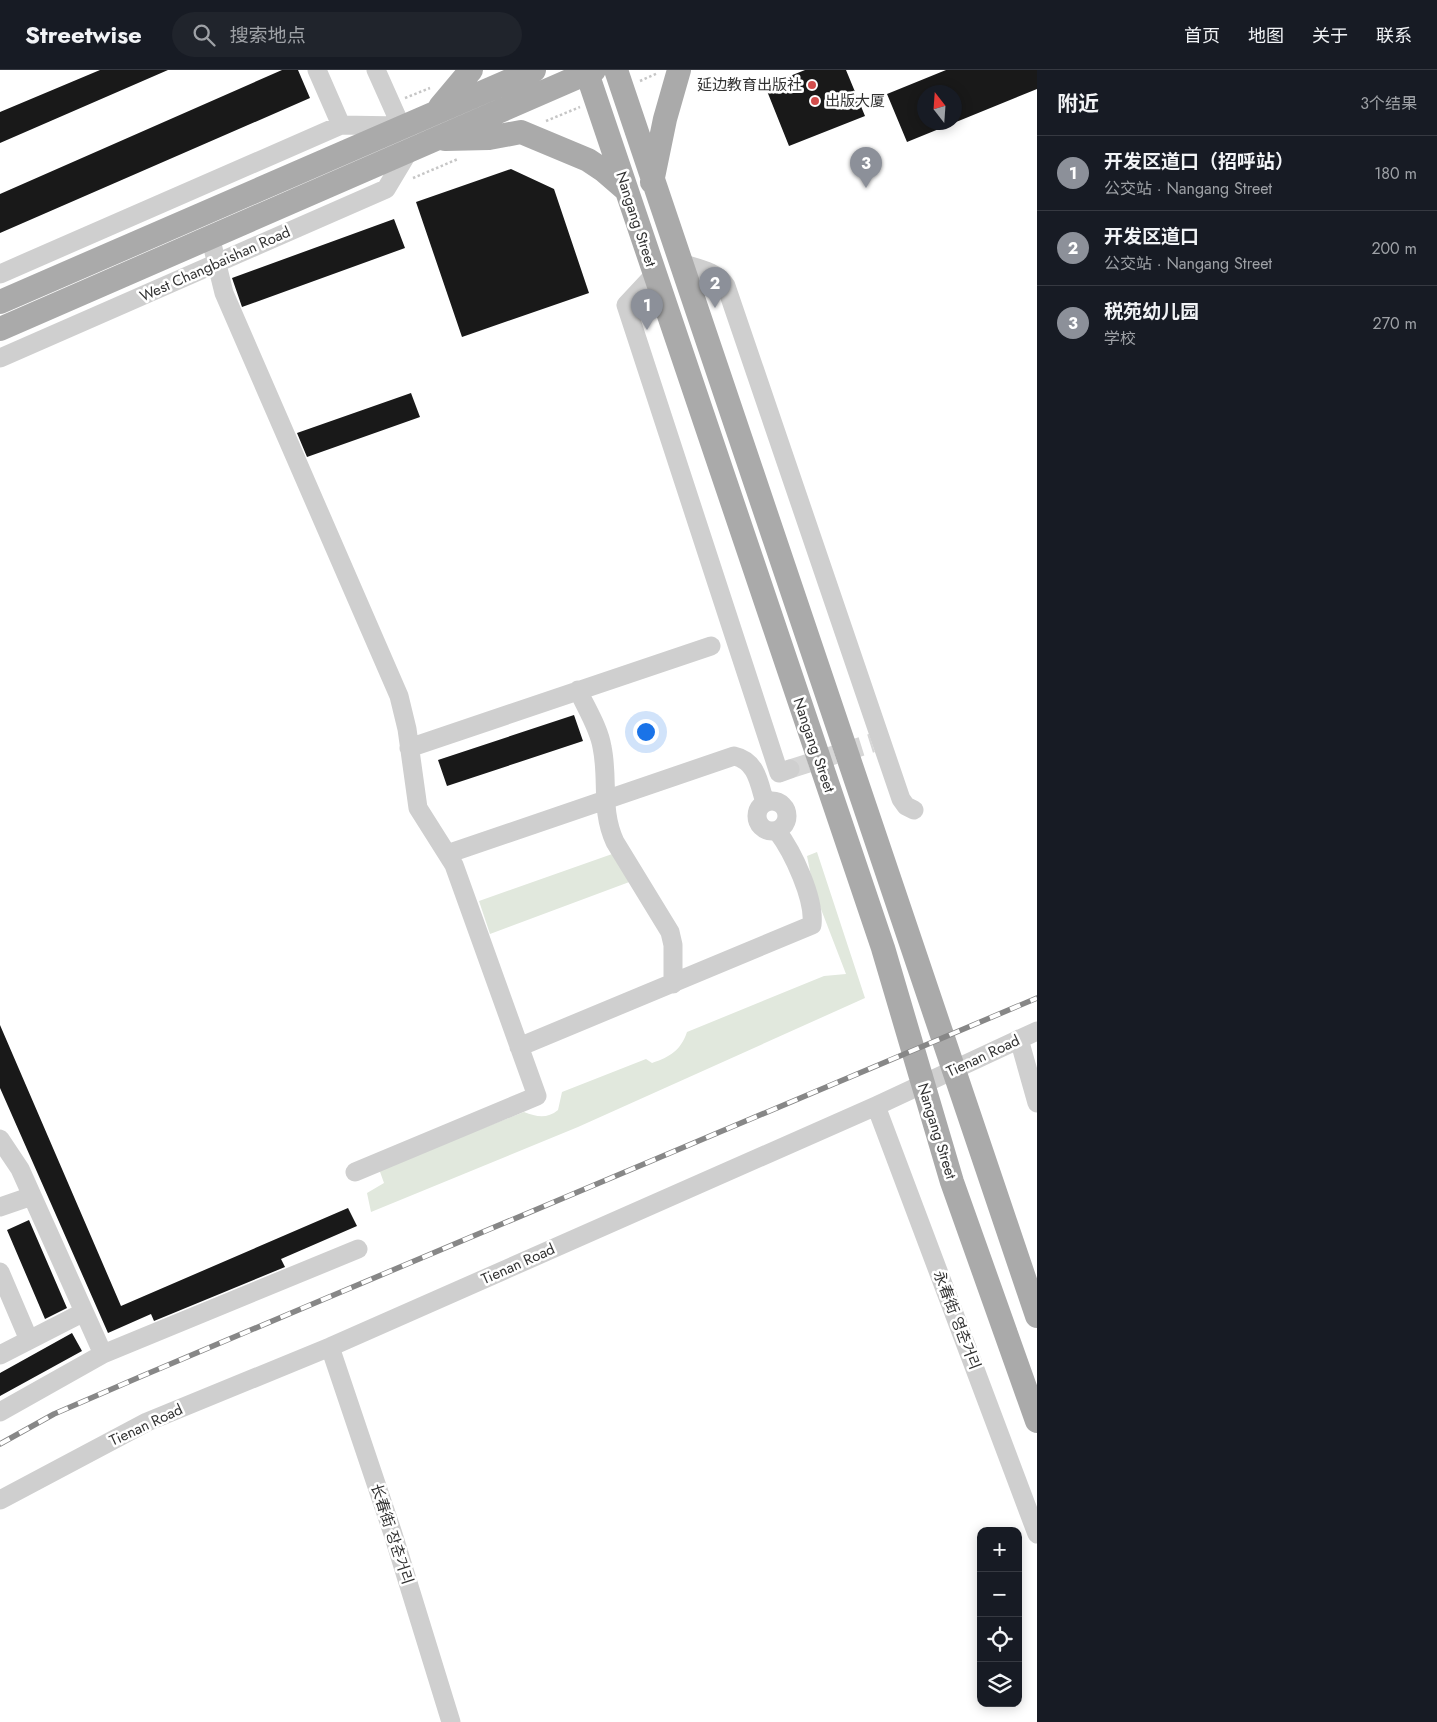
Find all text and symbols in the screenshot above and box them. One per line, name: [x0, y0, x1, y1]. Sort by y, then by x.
search box: [172, 12, 522, 57]
text: Streetwise: [25, 17, 142, 52]
icon: search: [190, 21, 218, 49]
text: 搜索地点: [230, 22, 306, 49]
text: 首页: [1184, 23, 1220, 49]
text: 地图: [1248, 23, 1284, 49]
text: 关于: [1312, 23, 1348, 49]
text: 联系: [1376, 23, 1412, 49]
place label: 延边教育出版社: [697, 74, 802, 96]
marker: 延边教育出版社: [806, 79, 818, 91]
north arrow: [917, 85, 962, 130]
text: 附近: [1057, 89, 1099, 119]
place label: 出版大厦: [825, 90, 885, 112]
text: 3个结果: [1360, 92, 1417, 115]
marker: 出版大厦: [809, 95, 821, 107]
pin: 3: [850, 147, 882, 188]
text: 开发区道口（招呼站）: [1104, 148, 1294, 175]
text: 1: [1069, 162, 1077, 185]
text: 180 m: [1374, 162, 1417, 185]
street label: Nangang Street: [610, 168, 662, 270]
text: 公交站 · Nangang Street: [1104, 177, 1272, 200]
street label: West Changbaishan Road: [136, 221, 294, 307]
text: 开发区道口: [1104, 223, 1199, 250]
text: 2: [1068, 237, 1078, 260]
text: 200 m: [1371, 237, 1417, 260]
text: 公交站 · Nangang Street: [1104, 252, 1272, 275]
pin: 2: [699, 267, 731, 308]
pin: 1: [631, 289, 663, 330]
text: 税苑幼儿园: [1104, 298, 1199, 325]
text: 3: [1068, 312, 1078, 335]
text: 270 m: [1373, 312, 1417, 335]
text: 学校: [1104, 327, 1136, 350]
street label: Nangang Street: [787, 695, 841, 796]
your location: [633, 719, 659, 745]
street label: Tienan Road: [943, 1029, 1023, 1083]
street label: Nangang Street: [912, 1080, 962, 1182]
street label: Tienan Road: [478, 1238, 558, 1290]
street label: 永春街 영춘거리: [928, 1267, 986, 1373]
street label: Tienan Road: [106, 1398, 186, 1452]
street label: 长春街 장춘거리: [365, 1481, 419, 1587]
map controls: [977, 1527, 1022, 1707]
button: +: [977, 1527, 1022, 1572]
button: −: [977, 1572, 1022, 1617]
button: locate: [977, 1617, 1022, 1662]
button: layers: [977, 1662, 1022, 1707]

